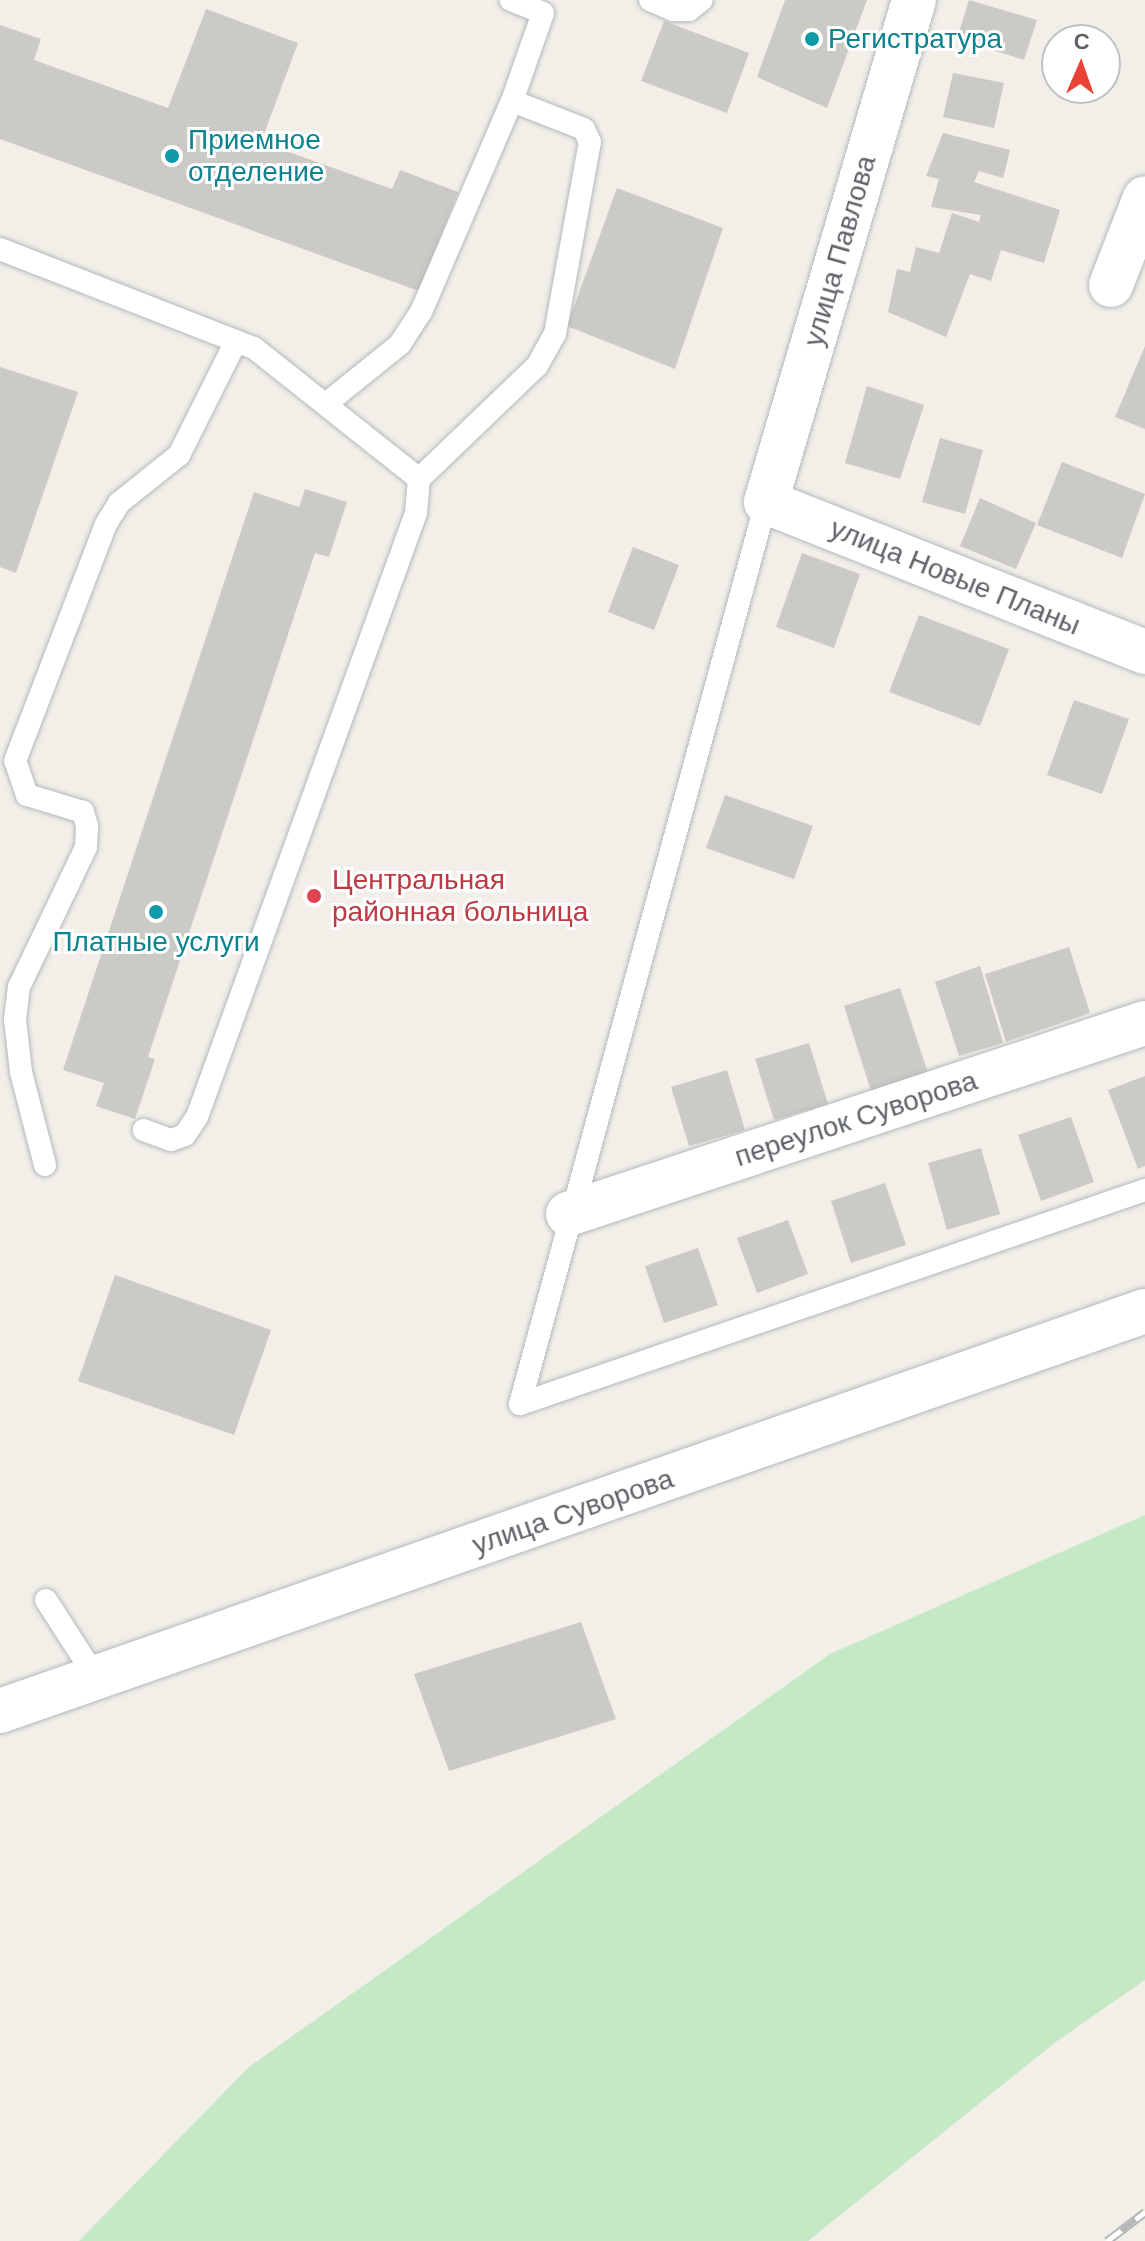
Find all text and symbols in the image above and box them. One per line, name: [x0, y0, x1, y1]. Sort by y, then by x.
place label: Регистратура: [828, 22, 1002, 56]
north arrow: [1041, 24, 1121, 104]
text: С: [1073, 29, 1090, 54]
marker: Регистратура: [803, 30, 821, 48]
place label: Приемное отделение: [188, 123, 324, 189]
marker: Приемное отделение: [163, 147, 181, 165]
street label: улица Павлова: [797, 152, 883, 350]
street label: улица Новые Планы: [825, 512, 1085, 642]
place label: Центральная районная больница: [332, 863, 588, 929]
marker: Центральная районная больница: [303, 885, 325, 907]
marker: Платные услуги: [147, 903, 165, 921]
place label: Платные услуги: [52, 925, 260, 959]
street label: переулок Суворова: [731, 1064, 981, 1174]
street label: улица Суворова: [468, 1462, 678, 1562]

